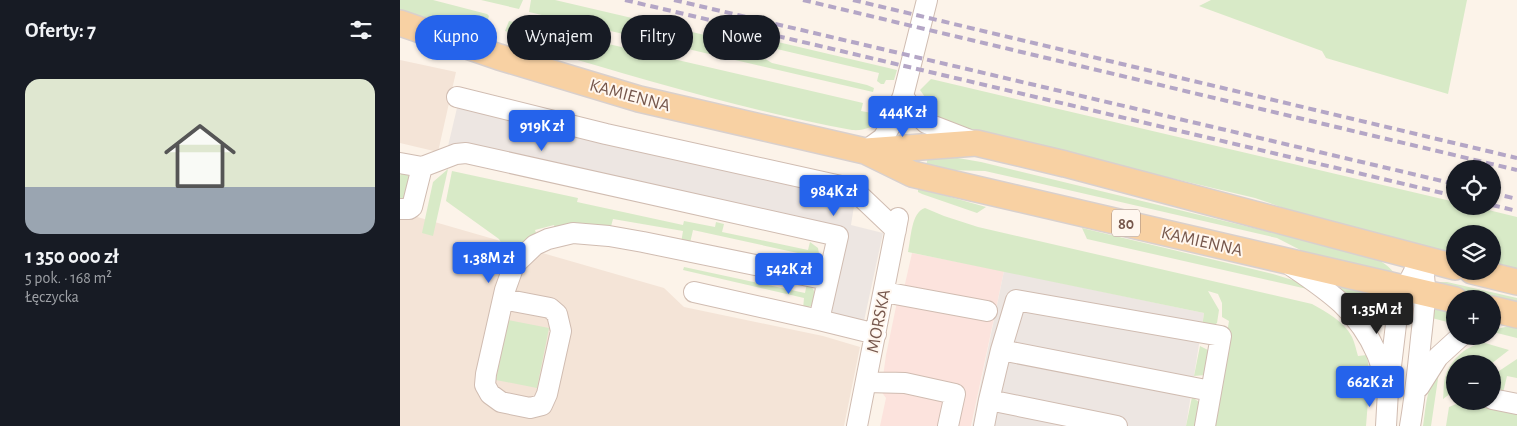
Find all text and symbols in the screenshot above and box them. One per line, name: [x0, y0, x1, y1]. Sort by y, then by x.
chip: Kupno: [415, 15, 497, 60]
chip: Wynajem: [507, 15, 611, 60]
chip: Filtry: [621, 15, 693, 60]
chip: Nowe: [703, 15, 780, 60]
icon: filters: [347, 16, 375, 44]
text: Oferty: 7: [25, 20, 96, 41]
street label: KAMIENNA: [587, 77, 673, 116]
pin: 444K zł: [857, 96, 949, 138]
text: 444K zł: [879, 104, 927, 120]
pin: 919K zł: [496, 110, 588, 152]
icon: home: [155, 111, 245, 201]
text: 919K zł: [520, 118, 564, 134]
map controls: [1446, 160, 1501, 410]
button: locate: [1446, 160, 1501, 215]
pin: 984K zł: [788, 174, 880, 217]
text: 984K zł: [811, 183, 857, 199]
road number: 80: [1112, 210, 1140, 237]
street label: KAMIENNA: [1159, 224, 1245, 260]
button: layers: [1446, 225, 1501, 280]
pin: 1.38M zł: [437, 242, 541, 284]
text: 1 350 000 zł: [25, 246, 119, 267]
text: 1.38M zł: [464, 250, 514, 266]
pin: 542K zł: [743, 252, 835, 295]
text: 542K zł: [766, 261, 812, 277]
text: 5 pok. · 168 m²: [25, 270, 112, 286]
street label: MORSKA: [864, 287, 894, 354]
text: Łęczycka: [25, 289, 79, 305]
button: +: [1446, 290, 1501, 345]
pin: 1.35M zł: [1325, 292, 1429, 335]
text: 1.35M zł: [1352, 301, 1402, 317]
button: −: [1446, 355, 1501, 410]
pin: 662K zł: [1324, 366, 1416, 408]
text: 662K zł: [1347, 374, 1393, 390]

